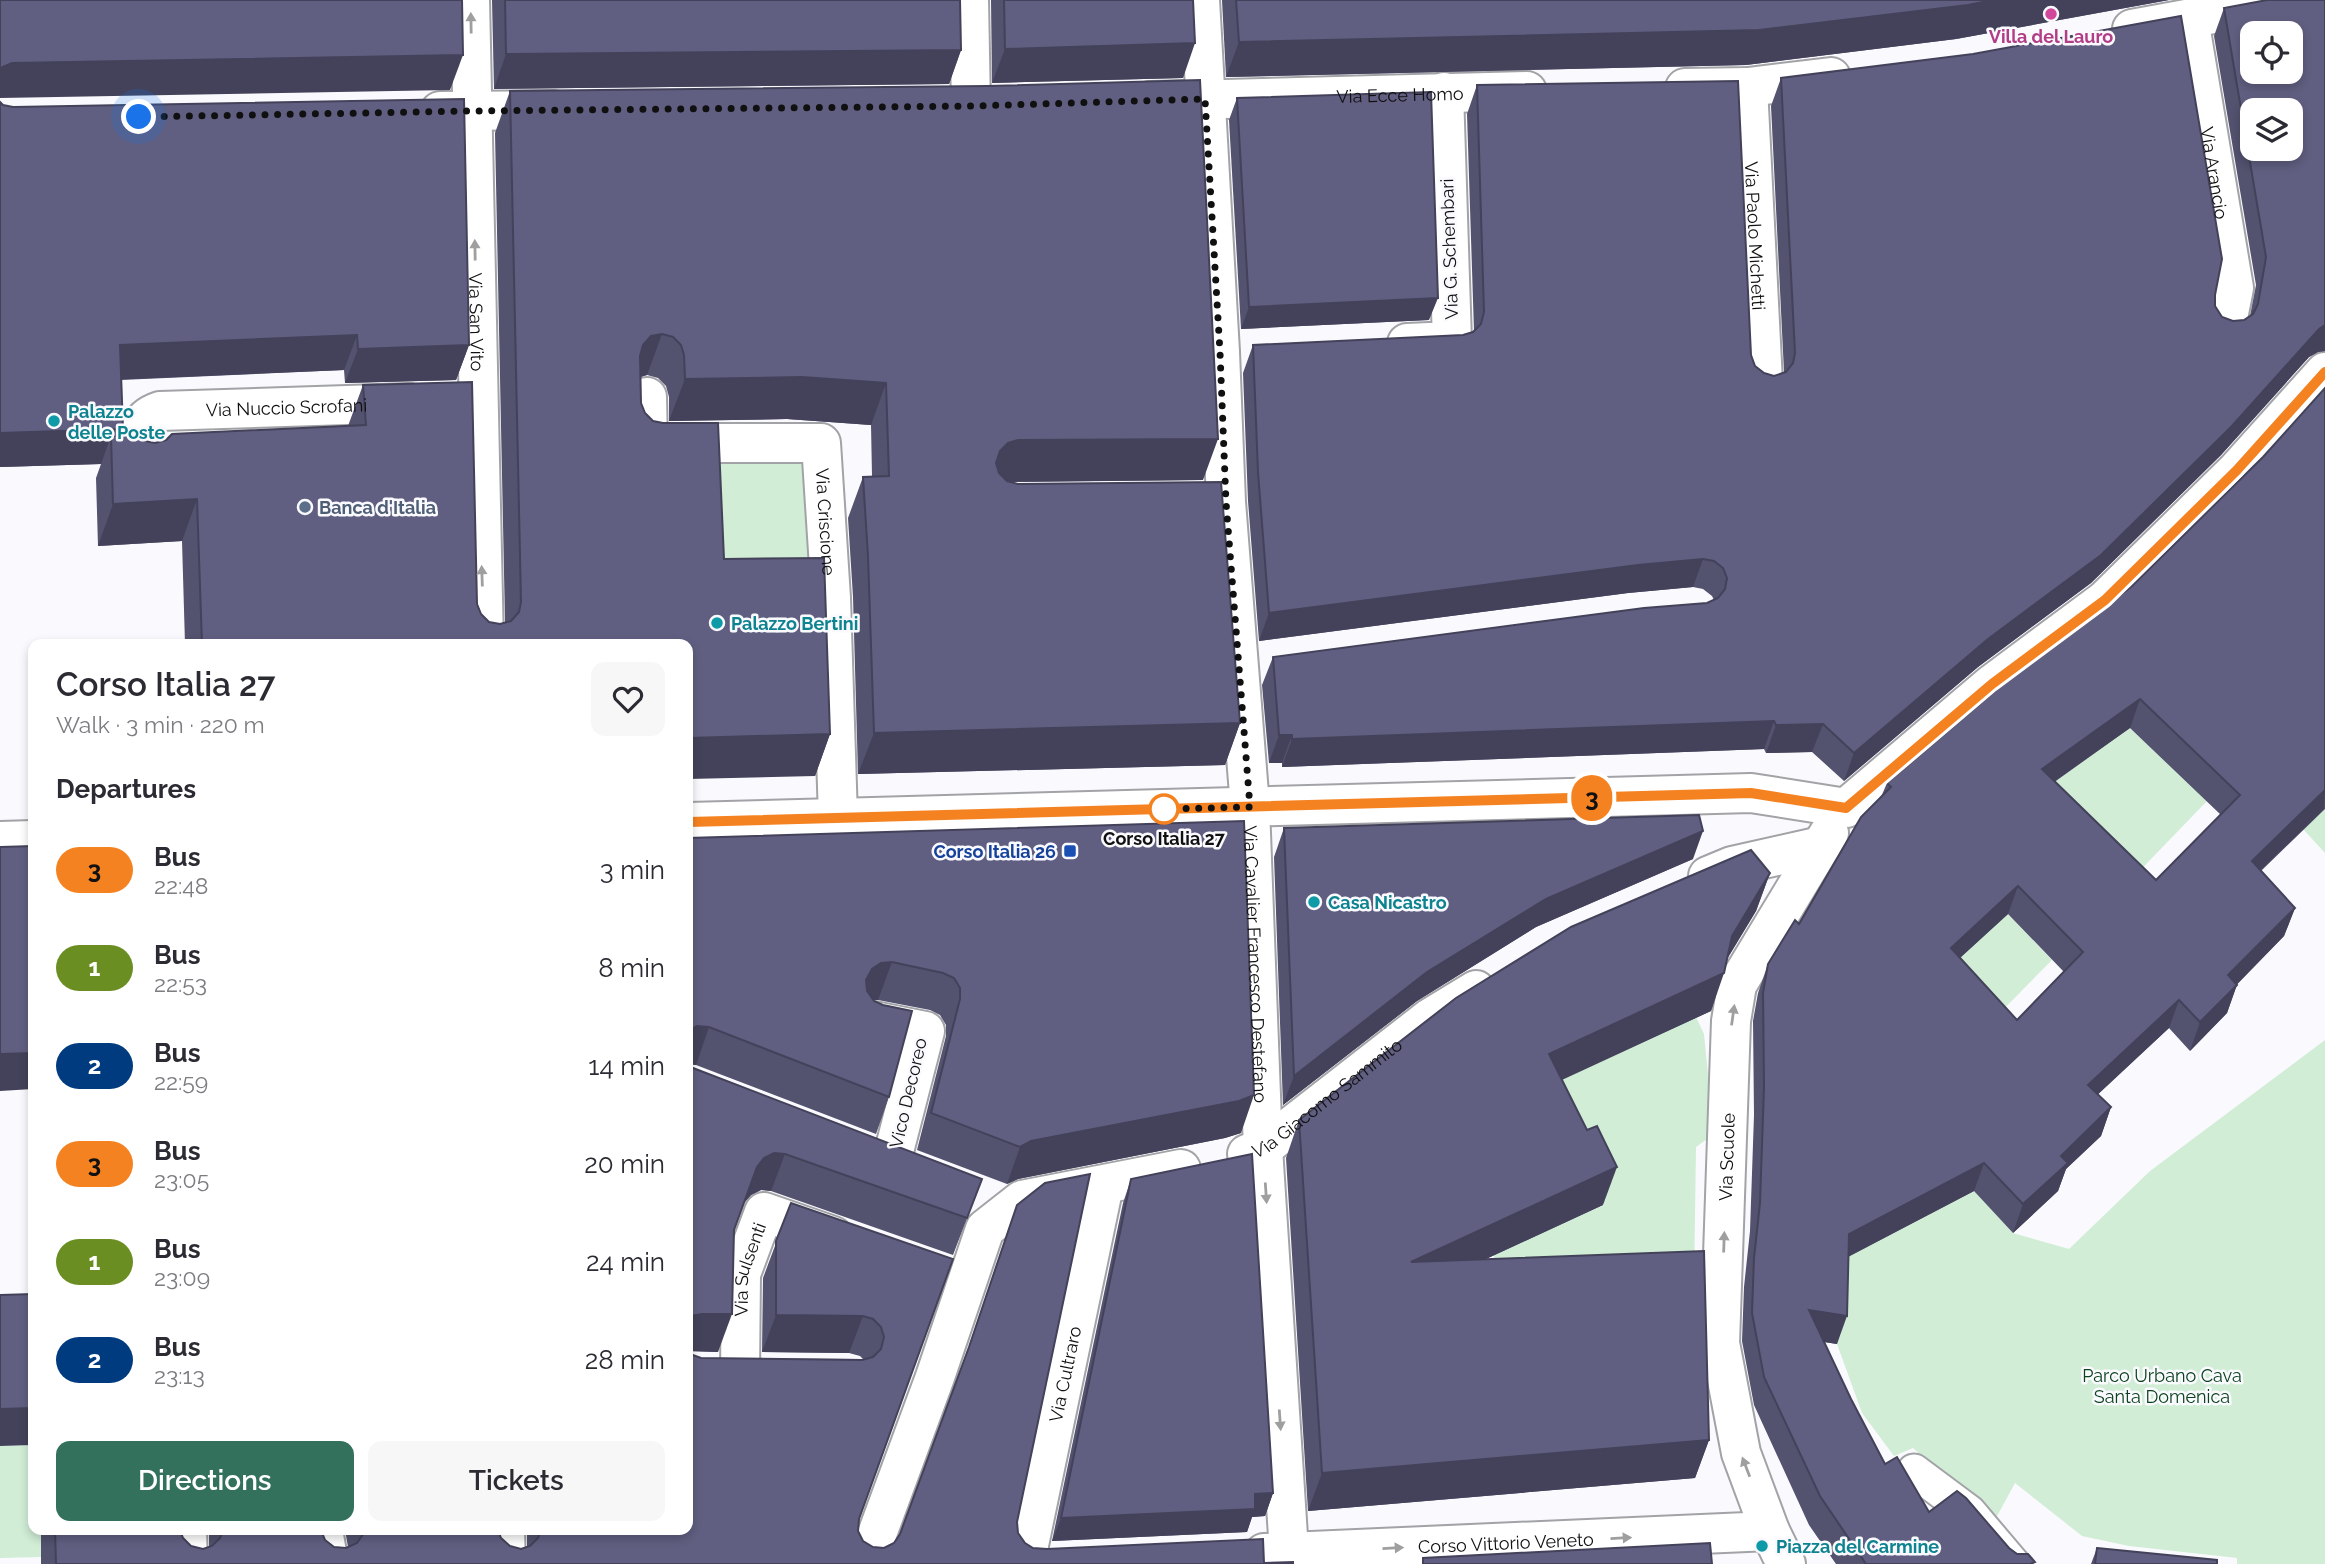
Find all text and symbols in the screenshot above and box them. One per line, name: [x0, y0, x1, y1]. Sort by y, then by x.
marker: Villa del Lauro: [2043, 6, 2059, 22]
one-way arrow: [465, 12, 476, 34]
map controls: [2240, 21, 2303, 161]
button: locate: [2240, 21, 2303, 84]
place label: Villa del Lauro: [1989, 26, 2113, 47]
street label: Via Ecce Homo: [1336, 82, 1464, 107]
button: layers: [2240, 98, 2303, 161]
your location: [121, 99, 156, 134]
street label: Via Arancio: [2197, 125, 2233, 221]
street label: Via Paolo Michetti: [1741, 161, 1770, 311]
street label: Via G. Schembari: [1436, 178, 1462, 320]
one-way arrow: [469, 239, 481, 261]
street label: Via San Vito: [465, 272, 489, 372]
street label: Via Nuccio Scrofani: [205, 394, 368, 420]
place label: Palazzo delle Poste: [68, 401, 165, 443]
marker: Palazzo delle Poste: [46, 413, 62, 429]
street label: Via Criscione: [812, 467, 840, 577]
place label: Banca d'Italia: [319, 497, 436, 518]
marker: Banca d'Italia: [297, 499, 313, 515]
one-way arrow: [476, 565, 488, 587]
place label: Palazzo Bertini: [731, 613, 858, 634]
marker: Palazzo Bertini: [709, 615, 725, 631]
button: heart: [591, 662, 665, 736]
text: Corso Italia 27: [56, 665, 275, 704]
text: Walk · 3 min · 220 m: [56, 711, 265, 738]
text: Departures: [56, 774, 196, 804]
line badge: 3: [1569, 775, 1615, 821]
text: 3: [1585, 783, 1599, 812]
marker: Corso Italia 27: [1149, 794, 1179, 824]
street label: Via Cavalier Francesco Destefano: [1240, 825, 1272, 1104]
place label: Corso Italia 27: [1103, 828, 1226, 849]
place label: Corso Italia 26: [933, 841, 1056, 862]
text: Bus: [154, 842, 201, 872]
marker: Corso Italia 26: [1062, 843, 1078, 859]
text: 3: [88, 855, 101, 884]
text: 3 min: [600, 855, 665, 885]
text: 22:48: [154, 872, 209, 899]
place label: Casa Nicastro: [1328, 892, 1447, 913]
marker: Casa Nicastro: [1306, 894, 1322, 910]
text: Bus: [154, 940, 201, 970]
text: 1: [89, 953, 100, 982]
text: 8 min: [598, 953, 665, 983]
text: 22:53: [154, 970, 207, 997]
one-way arrow: [1727, 1004, 1738, 1026]
street label: Via Giacomo Sammito: [1249, 1033, 1406, 1162]
street label: Vico Decoreo: [885, 1036, 931, 1150]
text: Bus: [154, 1038, 201, 1068]
text: 2: [88, 1051, 101, 1080]
text: 14 min: [588, 1051, 665, 1081]
text: 22:59: [154, 1068, 208, 1095]
street label: Via Scuole: [1714, 1112, 1738, 1201]
text: Bus: [154, 1136, 201, 1166]
text: 3: [88, 1149, 101, 1178]
text: 20 min: [584, 1149, 665, 1179]
text: 23:05: [154, 1166, 209, 1193]
one-way arrow: [1261, 1182, 1272, 1204]
street label: Via Sulsenti: [730, 1219, 770, 1316]
one-way arrow: [1718, 1231, 1730, 1253]
text: Bus: [154, 1234, 201, 1264]
text: 1: [89, 1247, 100, 1276]
text: 24 min: [586, 1247, 665, 1277]
text: 23:09: [154, 1264, 210, 1291]
street label: Via Cultraro: [1044, 1324, 1085, 1424]
text: Bus: [154, 1332, 201, 1362]
text: 2: [88, 1345, 101, 1374]
text: 28 min: [585, 1345, 665, 1375]
text: 23:13: [154, 1362, 205, 1389]
park label: Parco Urbano Cava Santa Domenica: [2082, 1365, 2242, 1407]
one-way arrow: [1275, 1410, 1286, 1432]
button: Directions: [56, 1441, 354, 1521]
button: Tickets: [368, 1441, 665, 1521]
one-way arrow: [1740, 1456, 1751, 1477]
street label: Corso Vittorio Veneto: [1418, 1528, 1594, 1557]
one-way arrow: [1610, 1532, 1632, 1543]
place label: Piazza del Carmine: [1776, 1536, 1939, 1557]
marker: Piazza del Carmine: [1754, 1538, 1770, 1554]
one-way arrow: [1383, 1542, 1405, 1553]

